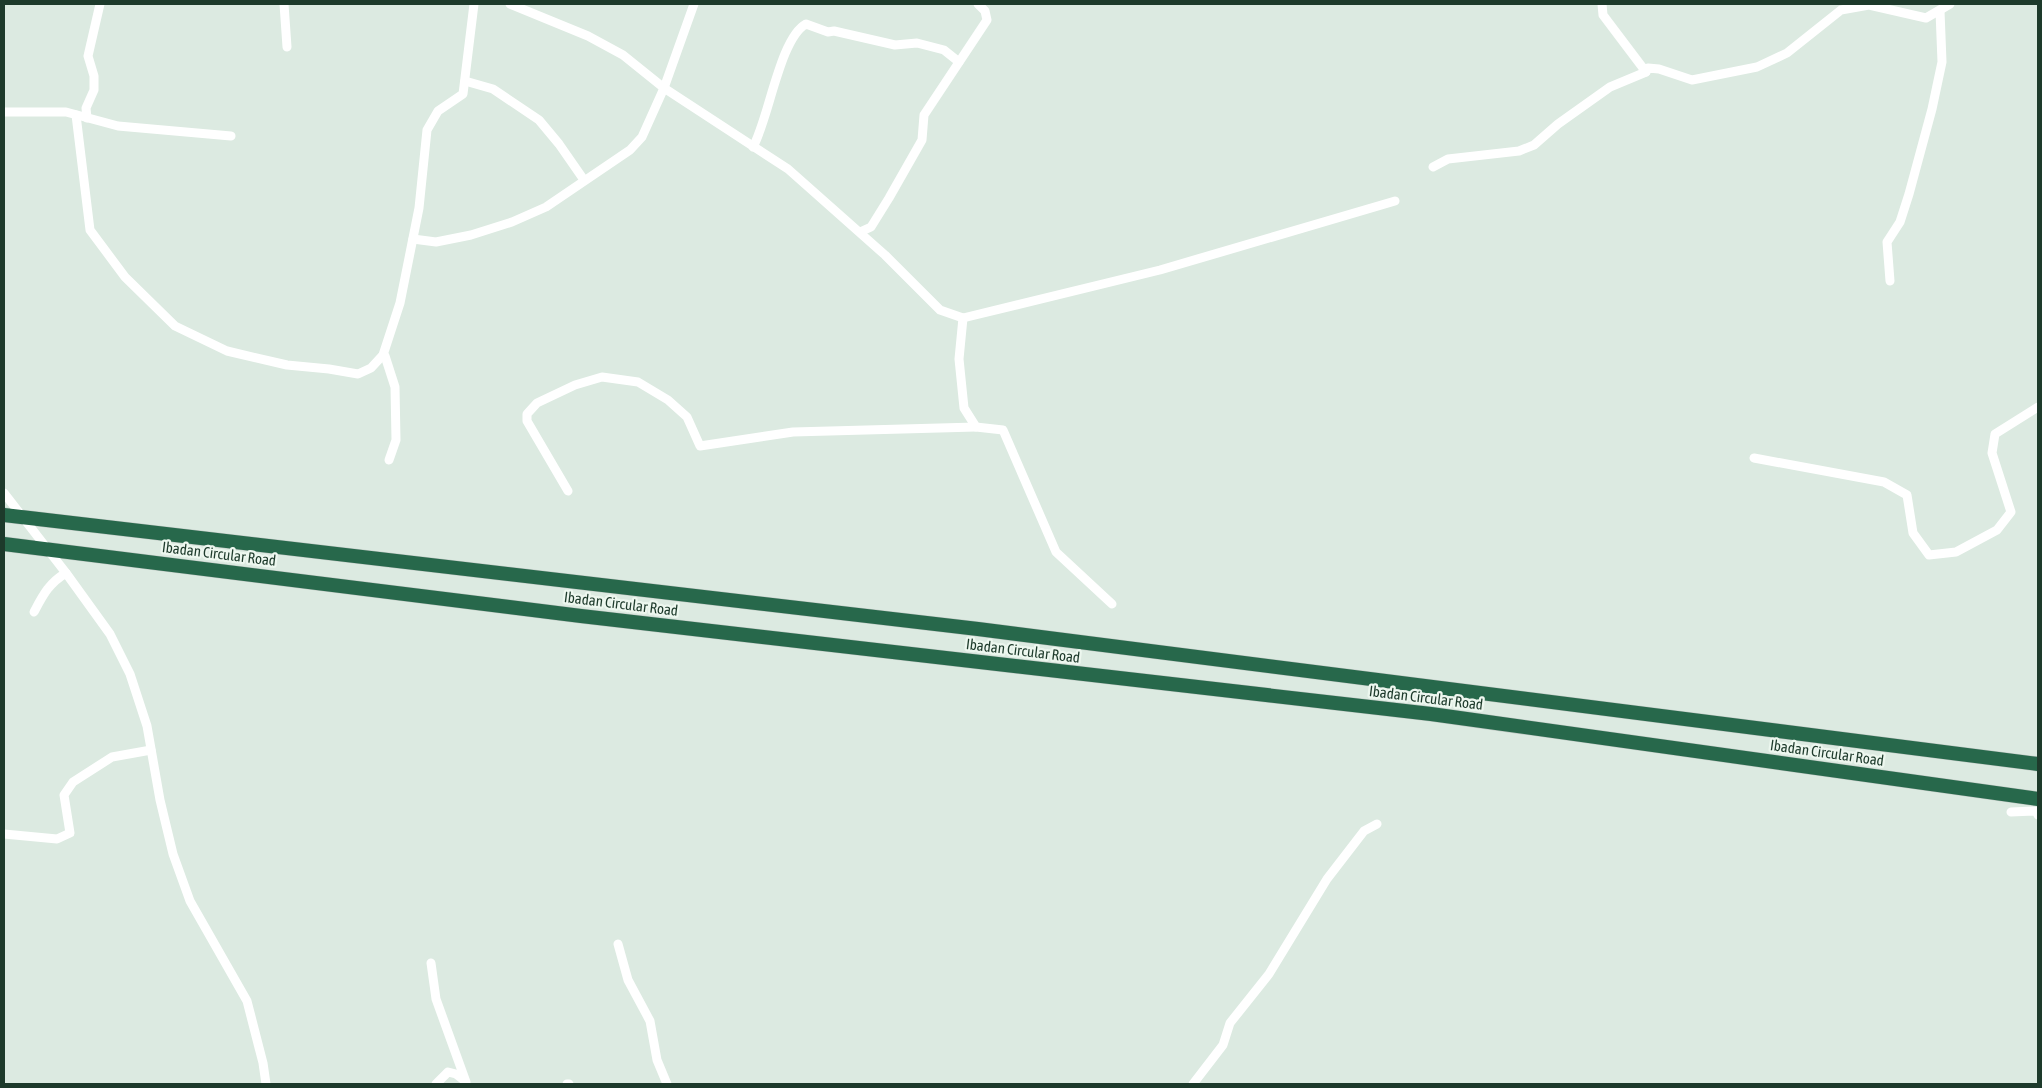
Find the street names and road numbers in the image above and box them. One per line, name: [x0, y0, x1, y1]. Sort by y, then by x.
street label: Ibadan Circular Road: [161, 538, 277, 569]
street label: Ibadan Circular Road: [563, 588, 679, 619]
street label: Ibadan Circular Road: [965, 635, 1081, 666]
street label: Ibadan Circular Road: [1368, 682, 1484, 713]
street label: Ibadan Circular Road: [1769, 736, 1885, 769]

